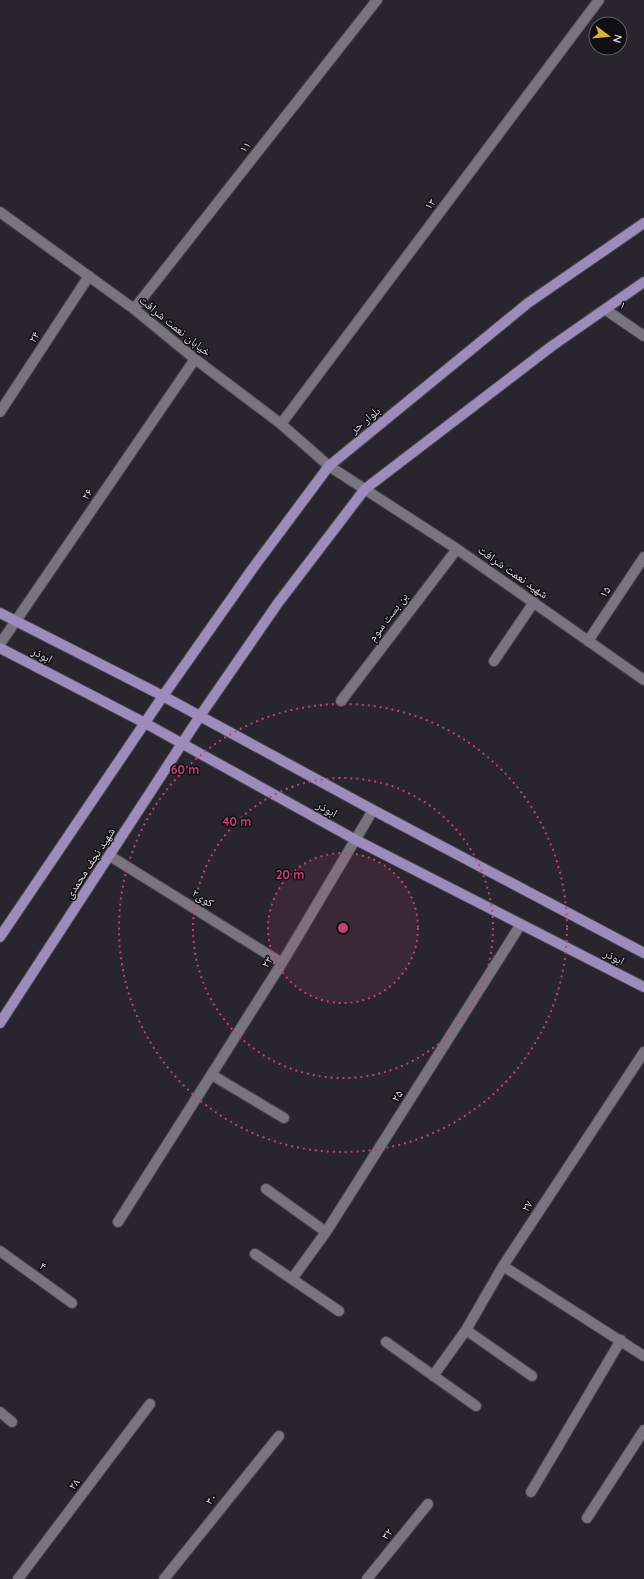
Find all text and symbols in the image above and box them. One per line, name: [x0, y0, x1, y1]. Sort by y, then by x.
north arrow: [588, 16, 628, 56]
text: N: [610, 33, 625, 45]
street label: ۱۱: [235, 138, 254, 156]
street label: ۱۳: [420, 195, 439, 213]
street label: خیابان نعمت شرافت: [136, 292, 215, 360]
street label: ۱: [617, 297, 630, 312]
street label: ۲۴: [24, 328, 43, 345]
street label: بلوار حر: [346, 403, 383, 437]
street label: ۲۶: [77, 485, 96, 502]
street label: شهید نعمت شرافت: [475, 542, 551, 602]
street label: ۱۵: [595, 583, 614, 600]
street label: بن بست سوم: [364, 589, 412, 645]
street label: ابوذر: [28, 643, 55, 666]
text: 60 m: [171, 762, 199, 777]
street label: ابوذر: [313, 796, 340, 821]
text: 40 m: [223, 814, 251, 829]
street label: شهید نجف محمدی: [61, 824, 118, 901]
text: 20 m: [276, 867, 304, 882]
street label: کوی۲: [189, 885, 217, 910]
centre of rings: [336, 921, 350, 935]
street label: ابوذر: [600, 945, 627, 968]
street label: ۲۳: [257, 953, 276, 970]
street label: ۲۵: [387, 1087, 406, 1104]
street label: ۲۷: [517, 1197, 536, 1214]
street label: ۴: [37, 1258, 50, 1273]
street label: ۲۸: [64, 1474, 83, 1493]
street label: ۳۰: [201, 1490, 220, 1508]
street label: ۳۲: [377, 1525, 396, 1543]

